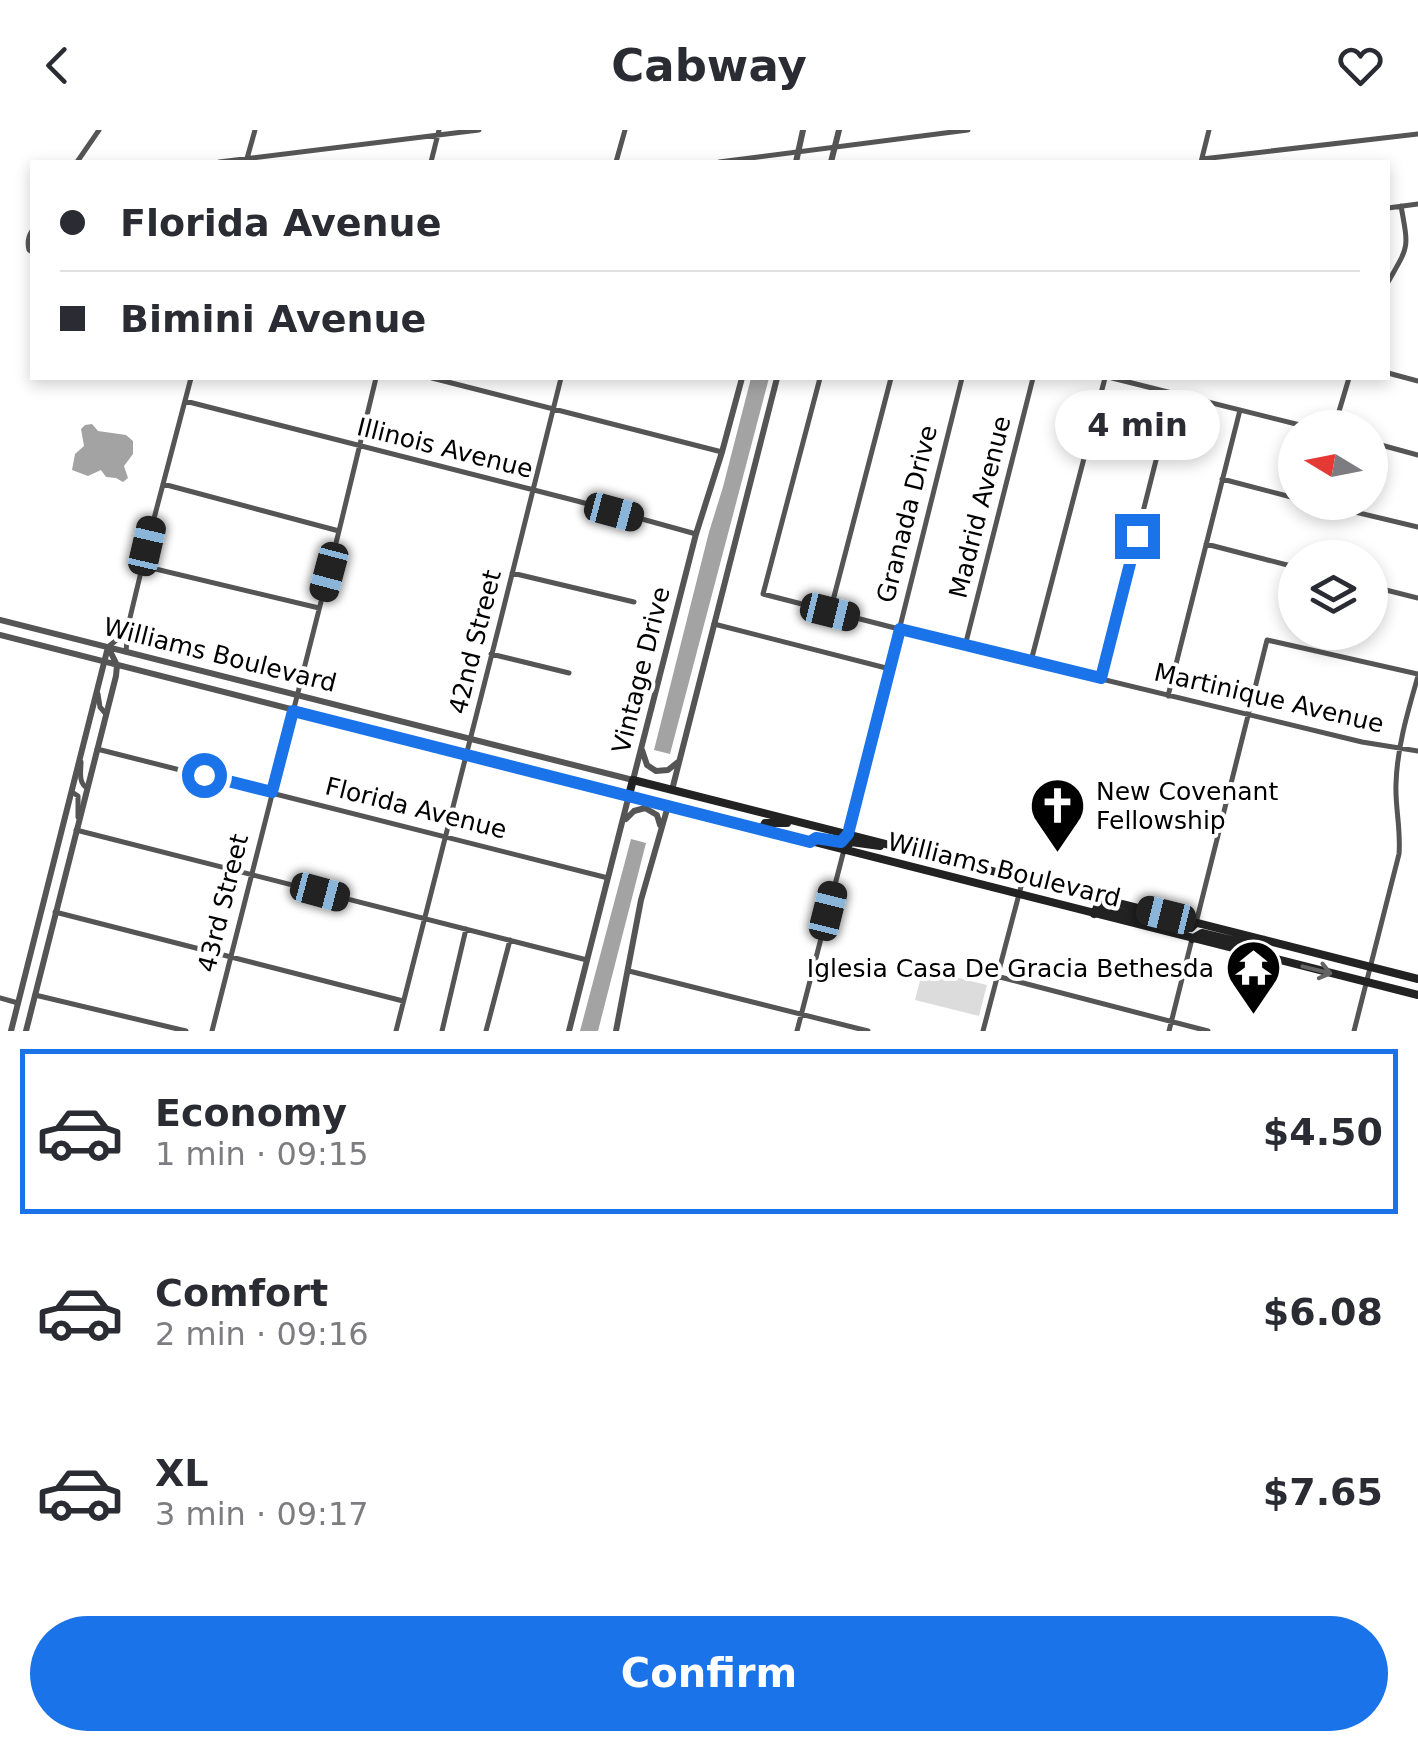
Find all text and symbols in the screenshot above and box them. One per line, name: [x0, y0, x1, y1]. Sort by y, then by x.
icon: back: [30, 38, 85, 93]
icon: heart: [1333, 38, 1388, 93]
text: Cabway: [611, 39, 807, 92]
text: Florida Avenue: [120, 201, 441, 245]
text: Bimini Avenue: [120, 297, 426, 341]
callout: 4 min: [1054, 391, 1220, 461]
text: 4 min: [1087, 406, 1188, 444]
north arrow: [1278, 410, 1388, 520]
map controls: [1278, 410, 1388, 650]
street label: Illinois Avenue: [354, 412, 536, 484]
street label: Madrid Avenue: [943, 413, 1017, 601]
street label: Granada Drive: [871, 422, 943, 606]
car: [581, 490, 647, 534]
car: [126, 513, 168, 579]
route end: [1115, 514, 1160, 559]
car: [307, 539, 351, 605]
button: layers: [1278, 540, 1388, 650]
street label: 42nd Street: [443, 567, 507, 717]
street label: Vintage Drive: [606, 584, 676, 756]
car: [797, 590, 863, 634]
street label: Williams Boulevard: [101, 612, 339, 698]
street label: Martinique Avenue: [1151, 657, 1387, 739]
route start: [182, 753, 227, 798]
street label: Florida Avenue: [322, 771, 510, 845]
church icon: New Covenant Fellowship: [1027, 775, 1087, 854]
place label: New Covenant Fellowship: [1096, 777, 1278, 835]
street label: Williams Boulevard: [885, 827, 1123, 913]
street label: 43rd Street: [192, 831, 254, 975]
car: [287, 870, 353, 914]
car: [806, 878, 850, 944]
car: [1133, 893, 1199, 937]
temple icon: Iglesia Casa De Gracia Bethesda: [1223, 938, 1283, 1017]
place label: Iglesia Casa De Gracia Bethesda: [807, 954, 1214, 983]
one-way arrow: [1300, 962, 1332, 980]
icon: car: [35, 1087, 125, 1177]
text: Economy: [155, 1091, 347, 1135]
text: $4.50: [1263, 1110, 1383, 1154]
text: 1 min · 09:15: [155, 1135, 369, 1173]
icon: car: [35, 1267, 125, 1357]
text: Comfort: [155, 1271, 328, 1315]
text: $6.08: [1263, 1290, 1383, 1334]
text: 2 min · 09:16: [155, 1315, 369, 1353]
icon: car: [35, 1447, 125, 1537]
text: XL: [155, 1451, 209, 1495]
text: $7.65: [1263, 1470, 1383, 1514]
text: 3 min · 09:17: [155, 1495, 369, 1533]
button: Confirm: [30, 1616, 1388, 1731]

